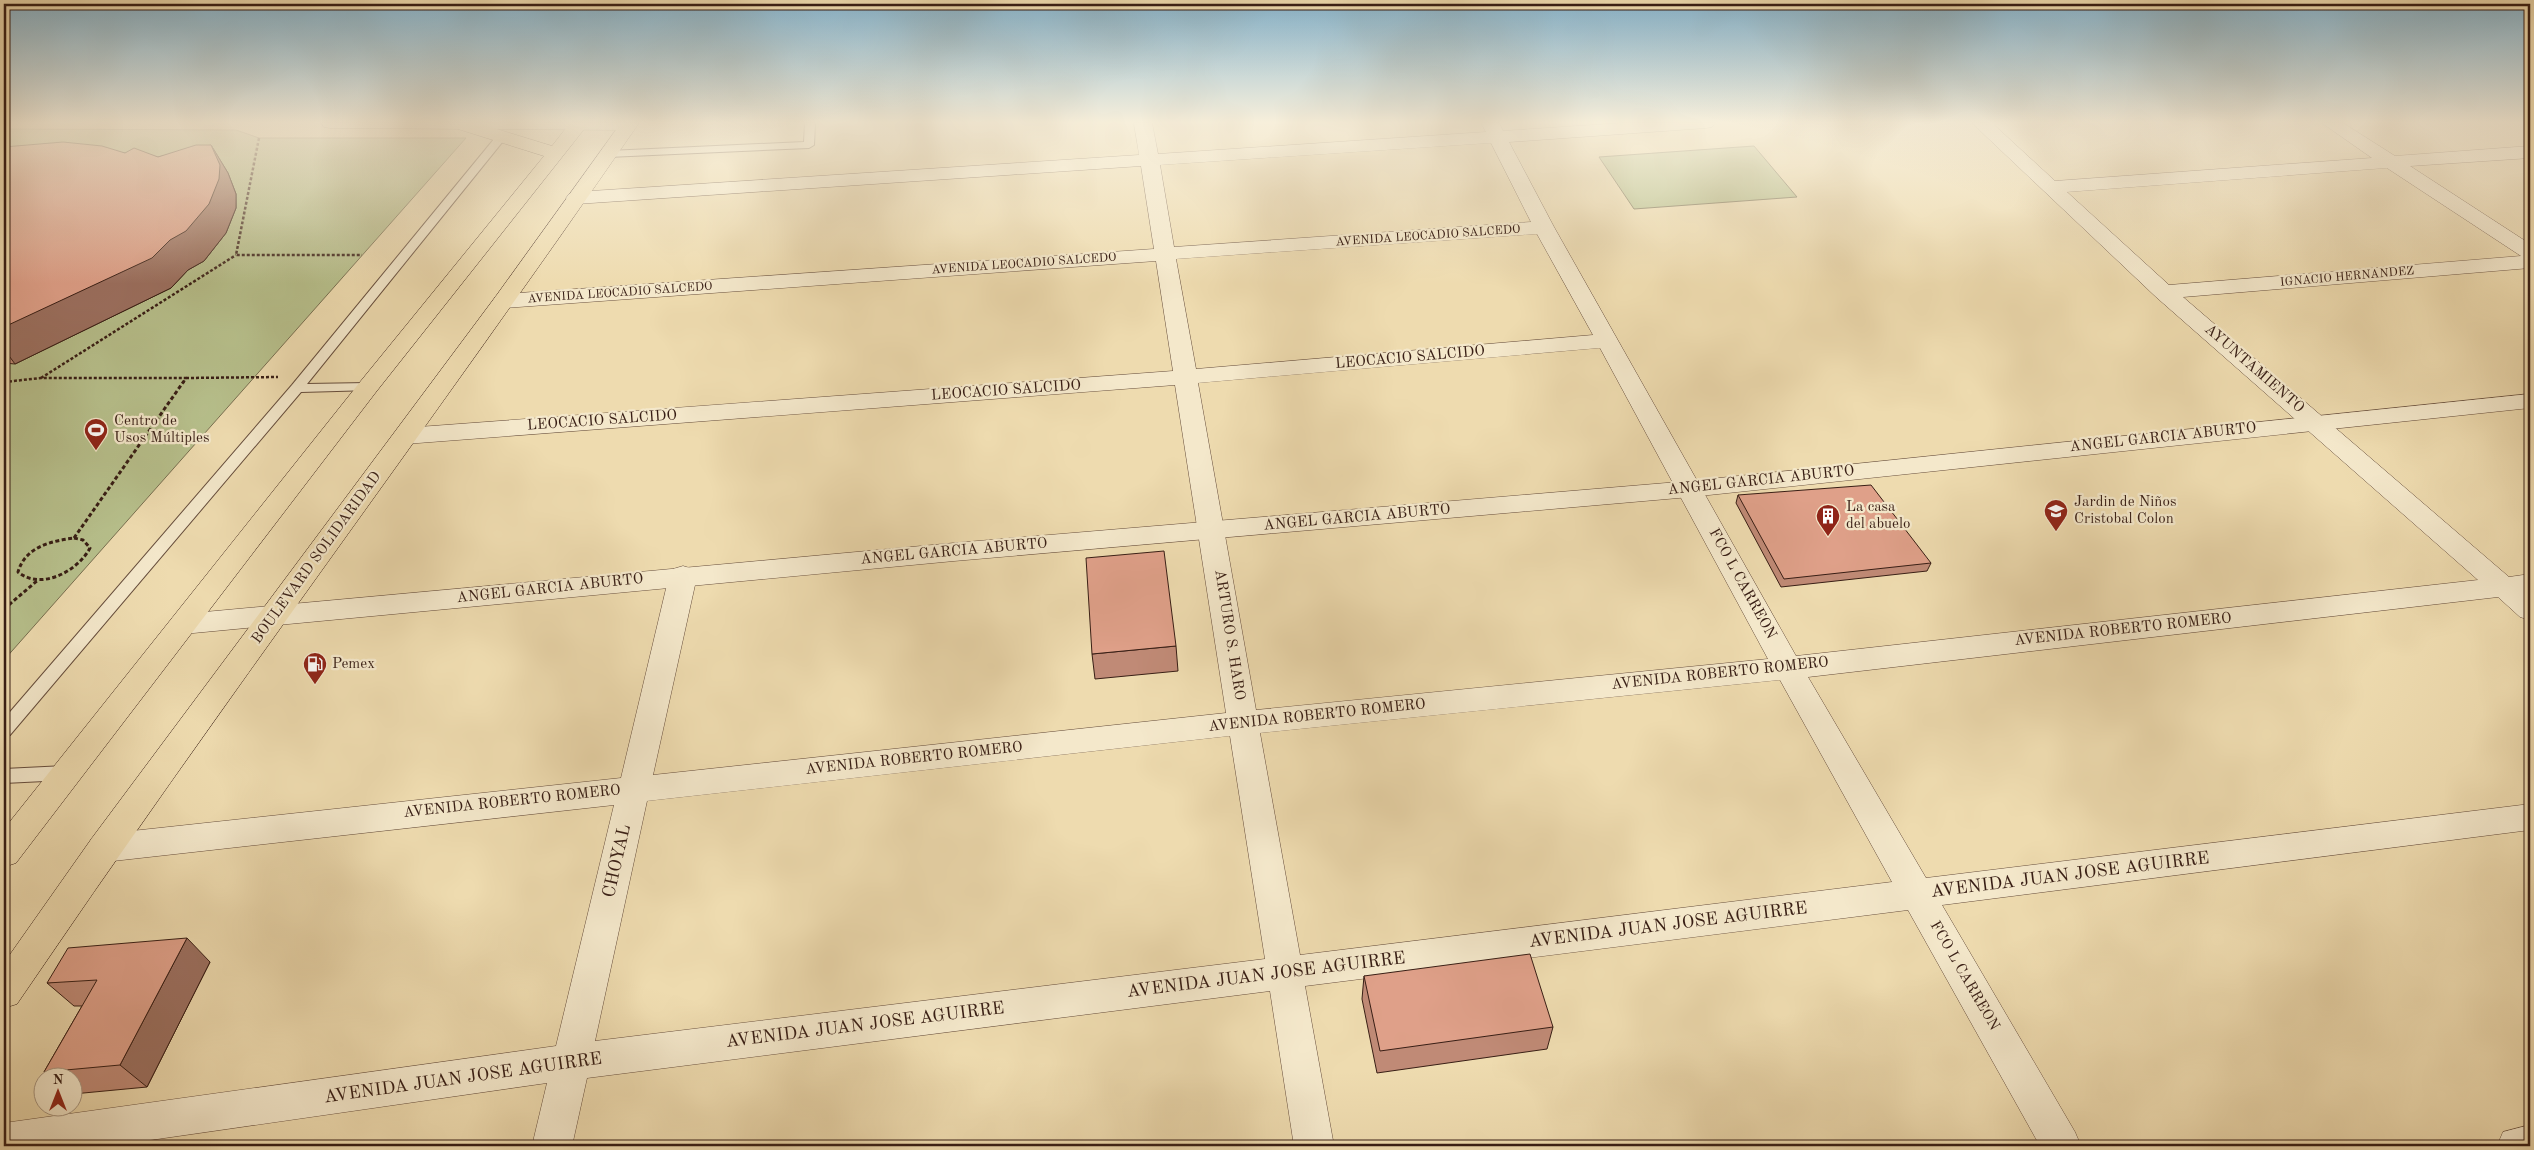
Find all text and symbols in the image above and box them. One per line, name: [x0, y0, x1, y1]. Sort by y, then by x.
street label: AVENIDA LEOCADIO SALCEDO: [1335, 224, 1521, 248]
street label: AVENIDA LEOCADIO SALCEDO: [931, 252, 1117, 276]
street label: IGNACIO HERNANDEZ: [2280, 265, 2415, 289]
street label: AVENIDA LEOCADIO SALCEDO: [527, 281, 713, 305]
street label: AYUNTAMIENTO: [2201, 322, 2307, 416]
street label: LEOCACIO SALCIDO: [1335, 344, 1485, 372]
street label: LEOCACIO SALCIDO: [931, 378, 1081, 404]
street label: LEOCACIO SALCIDO: [527, 408, 677, 434]
place label: Centro de Usos Múltiples: [114, 414, 210, 446]
sports icon: Centro de Usos Múltiples: [83, 417, 109, 451]
street label: ANGEL GARCIA ABURTO: [2069, 421, 2257, 455]
street label: ANGEL GARCIA ABURTO: [1667, 464, 1855, 498]
street label: BOULEVARD SOLIDARIDAD: [250, 469, 384, 647]
place label: Jardin de Niños Cristobal Colon: [2074, 495, 2176, 527]
school or university icon: Jardin de Niños Cristobal Colon: [2043, 498, 2069, 532]
place label: La casa del abuelo: [1846, 500, 1910, 532]
street label: ANGEL GARCIA ABURTO: [1263, 502, 1451, 534]
building icon: La casa del abuelo: [1815, 503, 1841, 537]
street label: FCO L CARREON: [1705, 526, 1779, 642]
street label: ANGEL GARCIA ABURTO: [860, 536, 1048, 568]
street label: ARTURO S. HARO: [1211, 569, 1247, 701]
street label: ANGEL GARCIA ABURTO: [456, 572, 644, 606]
street label: AVENIDA ROBERTO ROMERO: [2014, 611, 2232, 649]
fuel station icon: Pemex: [302, 651, 328, 685]
street label: AVENIDA ROBERTO ROMERO: [1611, 655, 1829, 693]
place label: Pemex: [332, 657, 375, 672]
street label: AVENIDA ROBERTO ROMERO: [1208, 697, 1426, 735]
street label: AVENIDA ROBERTO ROMERO: [805, 740, 1023, 778]
street label: AVENIDA ROBERTO ROMERO: [403, 783, 621, 821]
street label: CHOYAL: [600, 823, 634, 899]
street label: AVENIDA JUAN JOSE AGUIRRE: [1930, 849, 2210, 901]
street label: AVENIDA JUAN JOSE AGUIRRE: [1528, 899, 1808, 951]
street label: FCO L CARREON: [1927, 919, 2002, 1034]
street label: AVENIDA JUAN JOSE AGUIRRE: [1126, 949, 1406, 1001]
street label: AVENIDA JUAN JOSE AGUIRRE: [725, 999, 1005, 1051]
street label: AVENIDA JUAN JOSE AGUIRRE: [323, 1050, 603, 1106]
north arrow: [32, 1068, 82, 1118]
text: N: [53, 1073, 64, 1087]

